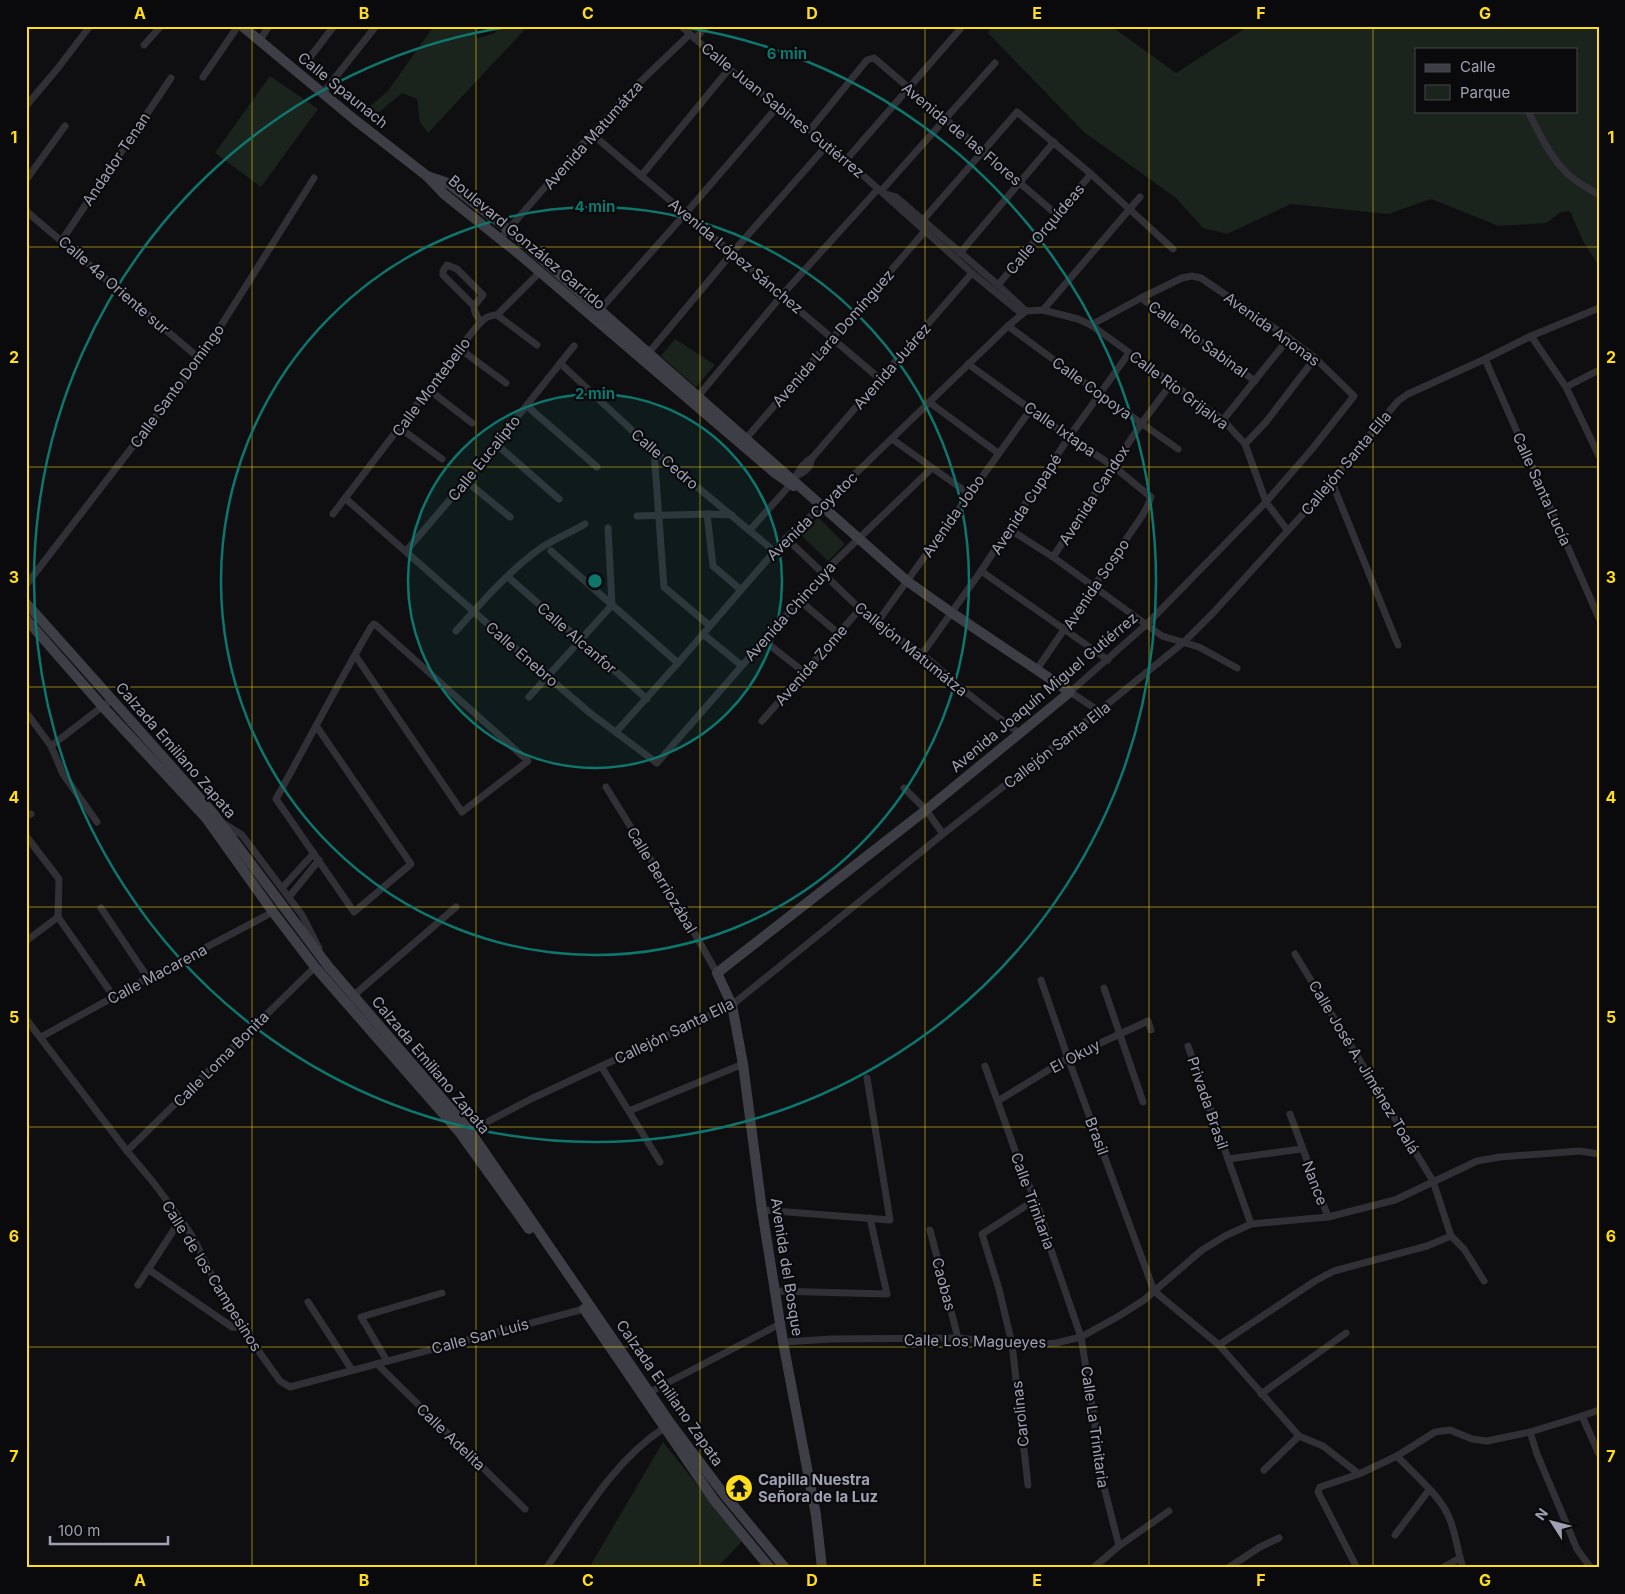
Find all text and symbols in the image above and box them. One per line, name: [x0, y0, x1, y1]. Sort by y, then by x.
text: A: [134, 3, 146, 23]
text: B: [359, 3, 369, 23]
text: C: [582, 3, 594, 23]
text: D: [806, 3, 818, 23]
text: E: [1032, 3, 1042, 23]
text: F: [1256, 3, 1266, 23]
text: G: [1479, 3, 1491, 23]
street label: Calle Juan Sabines Gutiérrez: [698, 38, 868, 182]
text: 6 min: [767, 44, 807, 63]
street label: Calle Spaunach: [294, 48, 392, 132]
legend: [1415, 48, 1578, 112]
text: Calle: [1460, 57, 1495, 76]
street label: Avenida Matumátza: [539, 77, 647, 193]
street label: Avenida de las Flores: [898, 78, 1026, 190]
text: Parque: [1460, 83, 1510, 102]
street label: Andador Tenan: [78, 109, 154, 209]
text: 1: [11, 127, 17, 147]
text: 1: [1608, 127, 1614, 147]
street label: Boulevard González Garrido: [445, 171, 609, 313]
street label: Calle Orquídeas: [1002, 180, 1089, 278]
street label: Avenida López Sánchez: [665, 194, 807, 318]
text: 4 min: [575, 197, 615, 216]
street label: Calle 4a Oriente sur: [55, 232, 174, 339]
street label: Avenida Lara Domínguez: [768, 265, 898, 411]
street label: Avenida Anonas: [1220, 288, 1324, 370]
street label: Calle Río Sabinal: [1145, 297, 1251, 381]
street label: Avenida Juárez: [849, 319, 935, 413]
street label: Calle Santo Domingo: [126, 320, 228, 452]
street label: Calle Montebello: [388, 334, 474, 440]
street label: Calle Río Grijalva: [1126, 346, 1232, 434]
text: 2: [9, 347, 19, 367]
text: 2: [1606, 347, 1616, 367]
street label: Calle Copoya: [1048, 353, 1136, 423]
text: 2 min: [575, 384, 615, 403]
street label: Calle Ixtapa: [1020, 397, 1100, 461]
street label: Callejón Santa Ella: [1297, 407, 1395, 519]
street label: Calle Eucalipto: [444, 411, 524, 505]
street label: Calle Cedro: [627, 425, 703, 493]
street label: Calle Santa Lucía: [1508, 429, 1576, 549]
street label: Avenida Candox: [1055, 442, 1133, 548]
street label: Avenida Cupapé: [986, 450, 1066, 558]
street label: Avenida Coyatoc: [762, 468, 862, 564]
street label: Avenida Jobo: [918, 471, 988, 561]
street label: Avenida Sospo: [1059, 535, 1133, 633]
street label: Avenida Chincuya: [740, 557, 840, 665]
text: 3: [9, 567, 19, 587]
text: 3: [1606, 567, 1616, 587]
centre of rings: [586, 572, 604, 590]
street label: Calle Alcanfor: [533, 598, 621, 678]
street label: Callejón Matumátza: [851, 598, 971, 700]
street label: Avenida Joaquín Miguel Gutiérrez: [946, 608, 1142, 776]
street label: Calle Enebro: [482, 617, 562, 691]
street label: Avenida Zome: [771, 621, 851, 709]
street label: Calzada Emiliano Zapata: [112, 678, 240, 822]
street label: Callejón Santa Ella: [1000, 697, 1114, 793]
text: 4: [9, 787, 20, 807]
text: 4: [1606, 787, 1617, 807]
street label: Calle Berriozábal: [623, 823, 701, 937]
street label: Calle Macarena: [104, 940, 210, 1008]
street label: Calle José A. Jiménez Toalá: [1305, 977, 1423, 1157]
street label: Calzada Emiliano Zapata: [368, 992, 494, 1138]
street label: Callejón Santa Ella: [611, 994, 737, 1068]
text: 5: [9, 1007, 19, 1027]
street label: Calle Loma Bonita: [169, 1007, 273, 1111]
text: 5: [1606, 1007, 1616, 1027]
street label: El Okuy: [1047, 1035, 1104, 1077]
street label: Privada Brasil: [1183, 1054, 1233, 1152]
street label: Brasil: [1081, 1114, 1113, 1158]
street label: Calle Trinitaria: [1007, 1150, 1059, 1252]
street label: Nance: [1298, 1158, 1332, 1208]
street label: Avenida del Bosque: [767, 1196, 807, 1338]
street label: Calle de los Campesinos: [158, 1197, 266, 1355]
text: 6: [9, 1226, 19, 1246]
text: 6: [1606, 1226, 1616, 1246]
street label: Caobas: [928, 1255, 960, 1313]
street label: Calle San Luís: [429, 1314, 531, 1358]
street label: Calzada Emiliano Zapata: [612, 1316, 728, 1470]
street label: Calle Los Magueyes: [904, 1330, 1046, 1352]
street label: Calle La Trinitaria: [1077, 1365, 1113, 1489]
street label: Carolinas: [1007, 1380, 1033, 1448]
street label: Calle Adelita: [413, 1399, 489, 1475]
text: 7: [9, 1446, 19, 1466]
text: 7: [1606, 1446, 1616, 1466]
place label: Capilla Nuestra Señora de la Luz: [758, 1470, 878, 1506]
temple icon: Capilla Nuestra Señora de la Luz: [724, 1473, 754, 1503]
north arrow: [1528, 1496, 1578, 1546]
text: N: [1531, 1505, 1551, 1523]
scale bar: [50, 1514, 168, 1546]
text: 100 m: [58, 1521, 100, 1540]
text: A: [134, 1570, 146, 1590]
text: B: [359, 1570, 369, 1590]
text: C: [582, 1570, 594, 1590]
text: D: [806, 1570, 818, 1590]
text: E: [1032, 1570, 1042, 1590]
text: F: [1256, 1570, 1266, 1590]
text: G: [1479, 1570, 1491, 1590]

